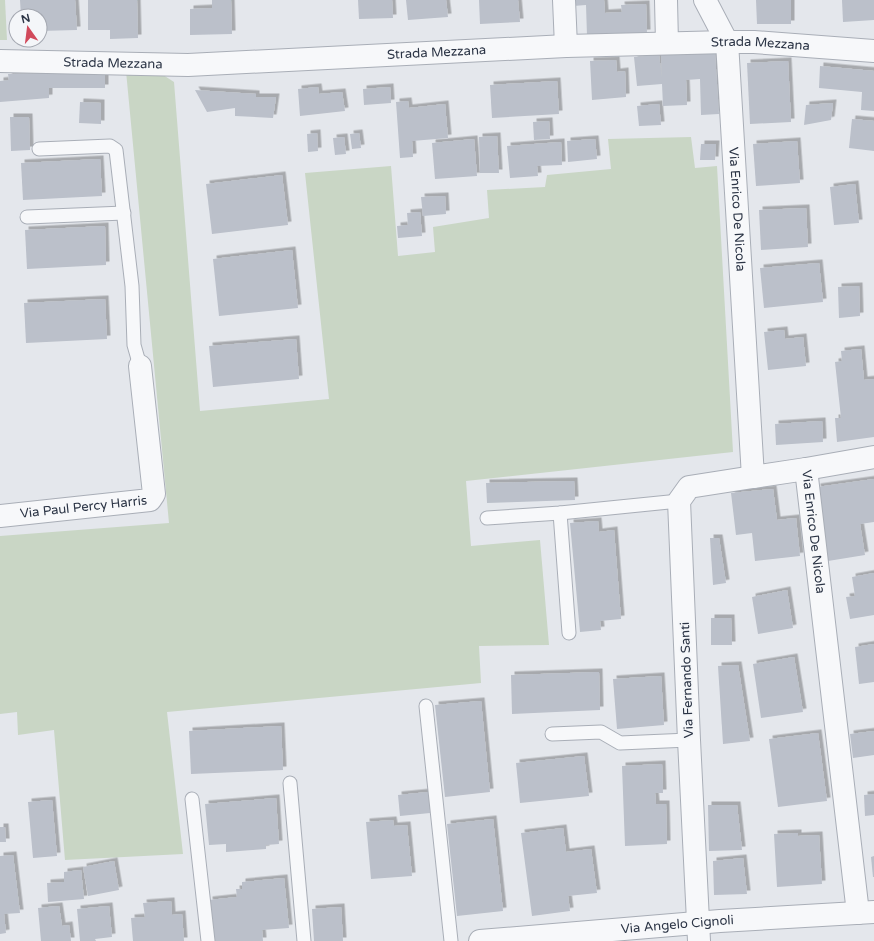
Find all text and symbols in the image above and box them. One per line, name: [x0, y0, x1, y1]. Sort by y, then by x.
north arrow: [8, 8, 48, 48]
text: N: [20, 11, 32, 26]
street label: Strada Mezzana: [711, 34, 810, 54]
street label: Strada Mezzana: [387, 42, 487, 63]
street label: Strada Mezzana: [63, 54, 163, 72]
street label: Via Enrico De Nicola: [725, 147, 749, 272]
street label: Via Enrico De Nicola: [798, 469, 829, 595]
street label: Via Paul Percy Harris: [19, 492, 148, 522]
street label: Via Fernando Santi: [677, 622, 697, 738]
street label: Via Angelo Cignoli: [620, 912, 734, 937]

